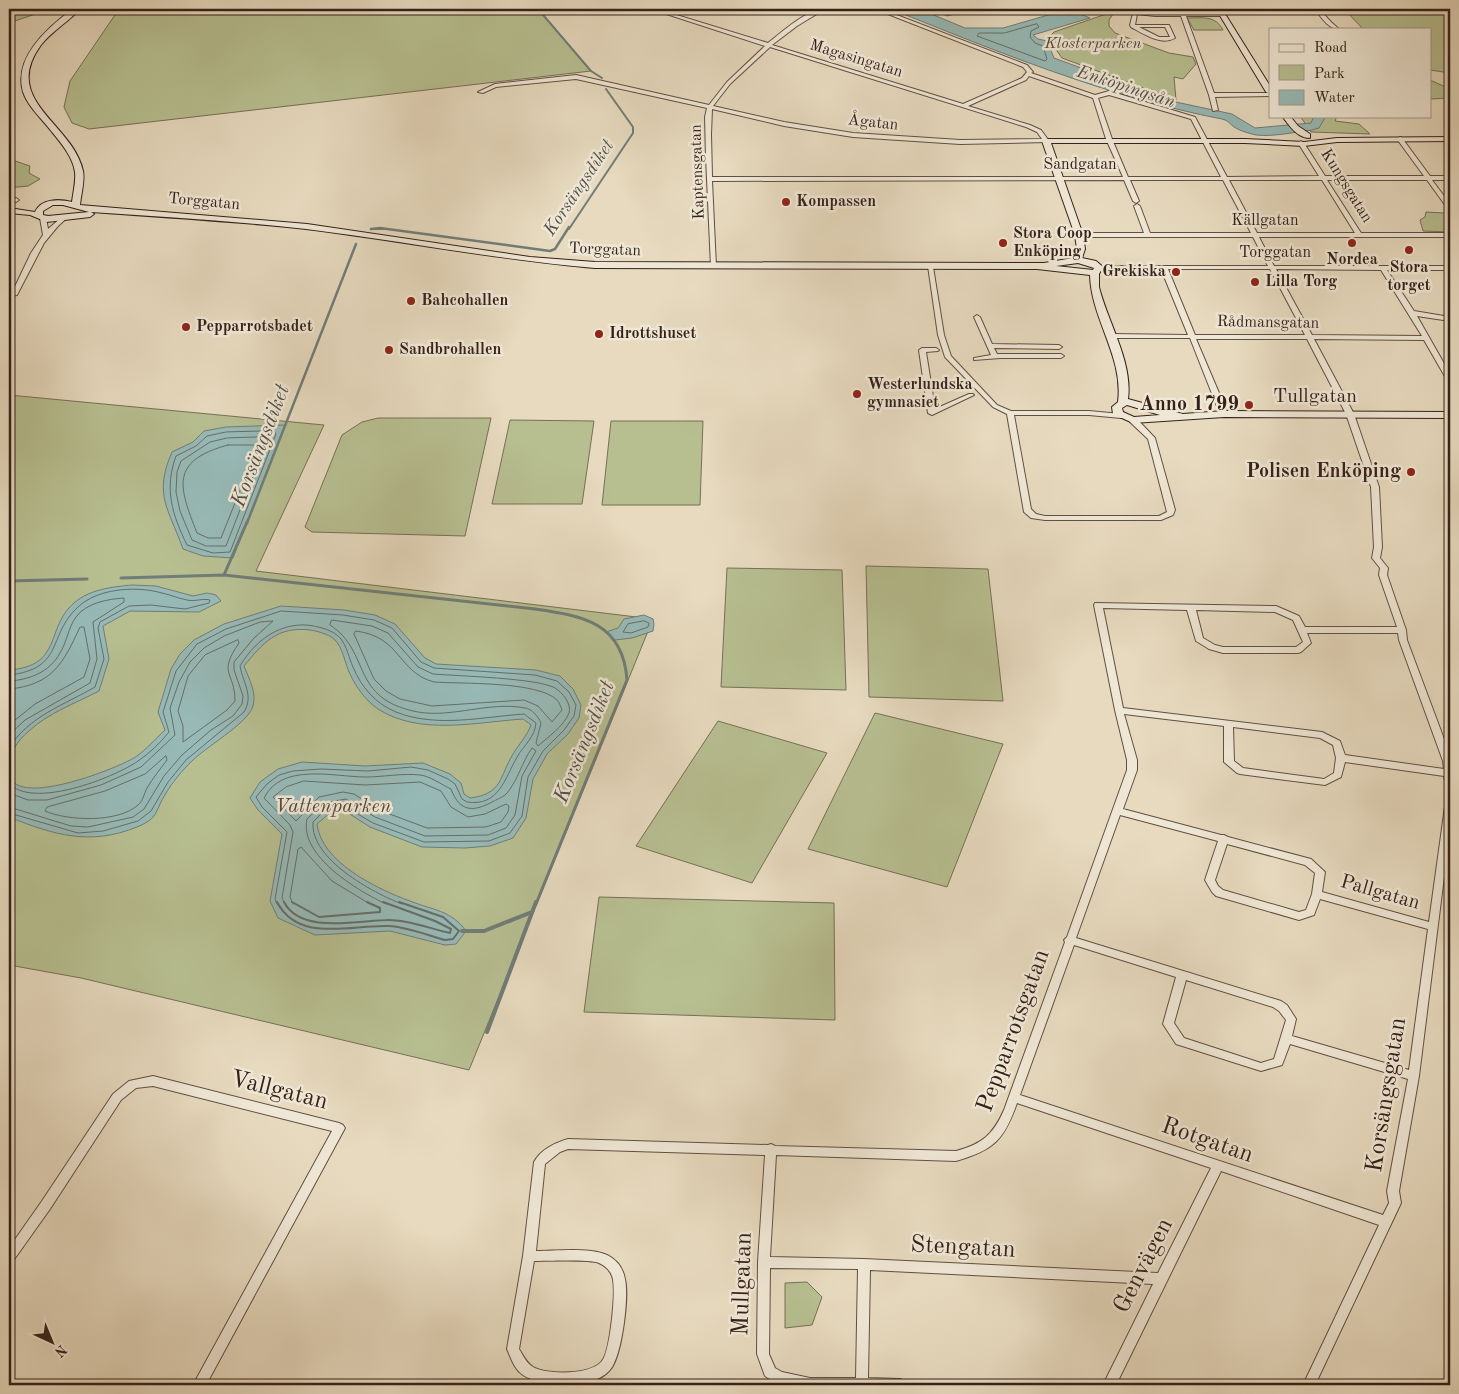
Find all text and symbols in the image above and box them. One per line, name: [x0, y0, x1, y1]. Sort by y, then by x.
legend: [1269, 28, 1432, 118]
park label: Klosterparken: [1043, 36, 1142, 52]
street label: Magasingatan: [808, 37, 905, 81]
text: Road: [1314, 41, 1348, 56]
water label: Enköpingsån: [1074, 62, 1177, 111]
text: Park: [1314, 67, 1345, 82]
text: Water: [1314, 91, 1355, 106]
street label: Ågatan: [847, 107, 900, 134]
street label: Kaptensgatan: [688, 124, 708, 220]
water label: Korsängsdiket: [540, 137, 618, 240]
street label: Kungsgatan: [1317, 146, 1375, 226]
street label: Sandgatan: [1043, 157, 1117, 173]
street label: Torggatan: [167, 191, 241, 213]
place label: Kompassen: [796, 194, 876, 210]
marker: Kompassen: [780, 196, 792, 208]
street label: Källgatan: [1231, 213, 1299, 229]
place label: Stora Coop Enköping: [1013, 226, 1092, 260]
marker: Stora Coop Enköping: [997, 237, 1009, 249]
marker: Nordea: [1346, 237, 1358, 249]
street label: Torggatan: [569, 241, 642, 259]
marker: Stora torget: [1403, 244, 1415, 256]
street label: Torggatan: [1239, 245, 1311, 261]
place label: Nordea: [1326, 252, 1378, 268]
place label: Stora torget: [1387, 260, 1431, 294]
place label: Grekiska: [1102, 264, 1166, 280]
marker: Grekiska: [1170, 266, 1182, 278]
place label: Lilla Torg: [1265, 274, 1337, 290]
marker: Lilla Torg: [1249, 276, 1261, 288]
place label: Bahcohallen: [421, 293, 508, 309]
marker: Bahcohallen: [405, 295, 417, 307]
street label: Rådmansgatan: [1217, 314, 1320, 332]
place label: Pepparrotsbadet: [196, 319, 313, 335]
marker: Pepparrotsbadet: [180, 321, 192, 333]
place label: Idrottshuset: [609, 326, 696, 342]
marker: Idrottshuset: [593, 328, 605, 340]
place label: Sandbrohallen: [399, 342, 502, 358]
marker: Sandbrohallen: [383, 344, 395, 356]
place label: Westerlundska gymnasiet: [867, 377, 973, 411]
water label: Korsängsdiket: [228, 382, 294, 511]
street label: Tullgatan: [1273, 387, 1357, 407]
marker: Westerlundska gymnasiet: [851, 388, 863, 400]
place label: Anno 1799: [1140, 395, 1239, 415]
marker: Anno 1799: [1243, 399, 1255, 411]
place label: Polisen Enköping: [1246, 462, 1401, 482]
marker: Polisen Enköping: [1405, 466, 1417, 478]
water label: Korsängsdiket: [551, 678, 619, 807]
park label: Vattenparken: [275, 797, 391, 817]
street label: Pallgatan: [1338, 872, 1422, 914]
street label: Pepparrotsgatan: [973, 946, 1055, 1116]
street label: Korsängsgatan: [1363, 1016, 1411, 1174]
street label: Vallgatan: [228, 1067, 330, 1115]
street label: Rotgatan: [1158, 1114, 1256, 1168]
street label: Genvägen: [1110, 1215, 1178, 1317]
street label: Mullgatan: [729, 1232, 757, 1336]
street label: Stengatan: [910, 1233, 1016, 1263]
north arrow: [28, 1316, 78, 1366]
text: N: [51, 1342, 69, 1360]

